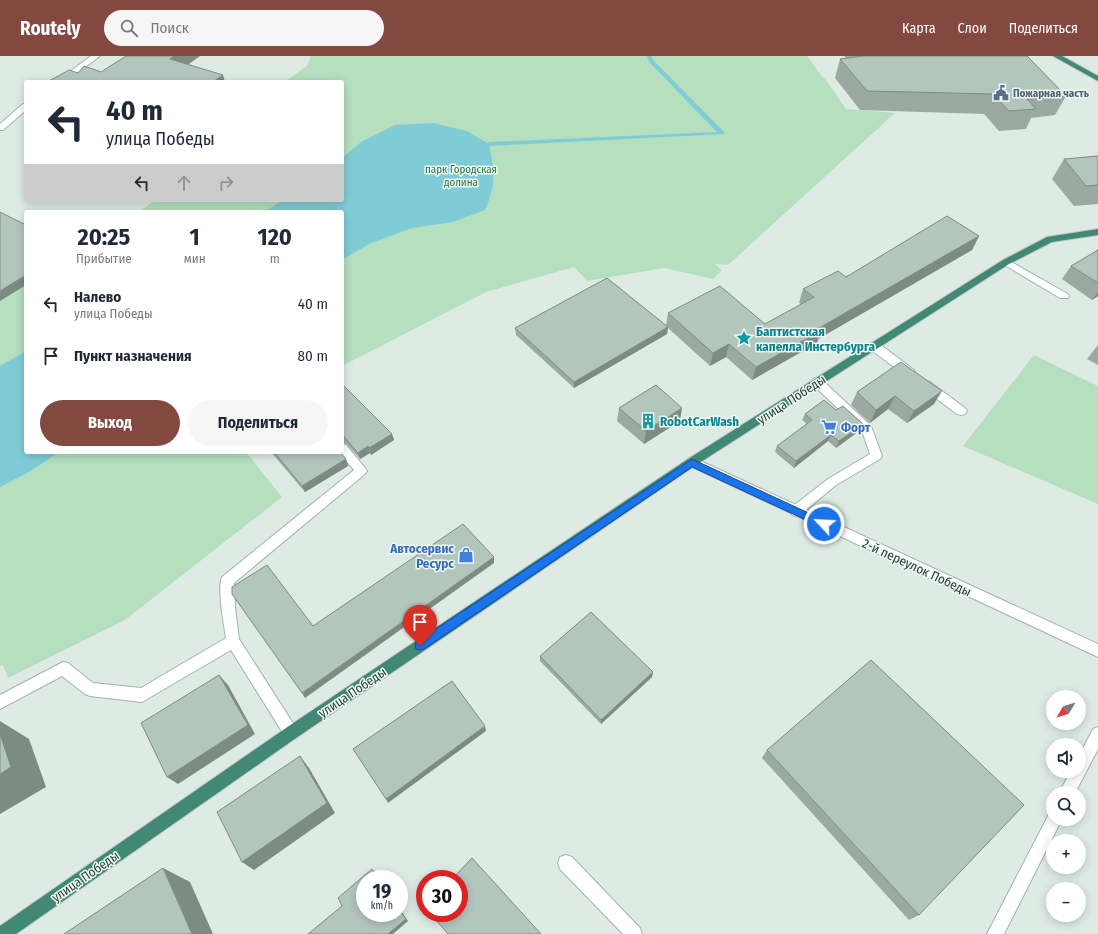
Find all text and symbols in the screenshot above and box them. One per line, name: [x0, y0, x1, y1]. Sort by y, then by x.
search box: [104, 10, 384, 46]
text: Routely: [20, 17, 80, 40]
icon: search: [118, 17, 140, 39]
text: Поиск: [150, 19, 189, 37]
text: Карта: [902, 20, 936, 37]
text: Слои: [958, 20, 987, 37]
text: Поделиться: [1009, 20, 1078, 37]
public building icon: Пожарная часть: [992, 84, 1010, 102]
place label: Пожарная часть: [1013, 87, 1090, 100]
text: 40 m: [106, 94, 163, 127]
icon: left: [40, 96, 92, 148]
text: улица Победы: [106, 128, 215, 150]
park label: парк Городская долина: [425, 163, 497, 189]
icon: left: [131, 172, 153, 194]
icon: ahead: [173, 172, 195, 194]
icon: right: [215, 172, 237, 194]
text: 20:25: [78, 223, 130, 251]
text: 1: [190, 223, 200, 251]
text: 120: [258, 223, 292, 251]
text: Прибытие: [76, 251, 132, 266]
text: мин: [184, 251, 206, 266]
text: m: [270, 251, 280, 266]
text: Налево: [74, 288, 121, 306]
icon: left: [40, 293, 62, 315]
text: 40 m: [298, 295, 328, 313]
text: улица Победы: [74, 306, 153, 321]
place label: Баптистская капелла Инстербурга: [756, 324, 876, 354]
place icon: Баптистская капелла Инстербурга: [735, 329, 753, 347]
icon: arrive: [40, 345, 62, 367]
text: Пункт назначения: [74, 347, 192, 365]
text: 80 m: [298, 347, 328, 365]
street label: улица Победы: [754, 372, 828, 427]
button: Выход: [40, 400, 180, 446]
button: Поделиться: [188, 400, 328, 446]
building icon: RobotCarWash: [639, 412, 657, 430]
place label: RobotCarWash: [660, 414, 739, 429]
supermarket icon: Форт: [820, 418, 838, 436]
place label: Форт: [841, 420, 871, 435]
position arrow: [803, 503, 845, 545]
street label: 2-й переулок Победы: [860, 536, 974, 599]
place label: Автосервис Ресурс: [389, 541, 454, 571]
shop icon: Автосервис Ресурс: [457, 546, 475, 564]
pin: [403, 605, 437, 646]
icon: arrive: [409, 611, 431, 633]
street label: улица Победы: [316, 664, 389, 721]
north arrow: [1046, 690, 1086, 730]
map controls: [1046, 690, 1086, 922]
button: sound: [1046, 738, 1086, 778]
button: search: [1046, 786, 1086, 826]
button: +: [1046, 834, 1086, 874]
street label: улица Победы: [49, 848, 122, 905]
speed limit sign: 30: [416, 870, 468, 922]
text: 19: [373, 879, 391, 903]
button: −: [1046, 882, 1086, 922]
text: km/h: [371, 900, 393, 912]

